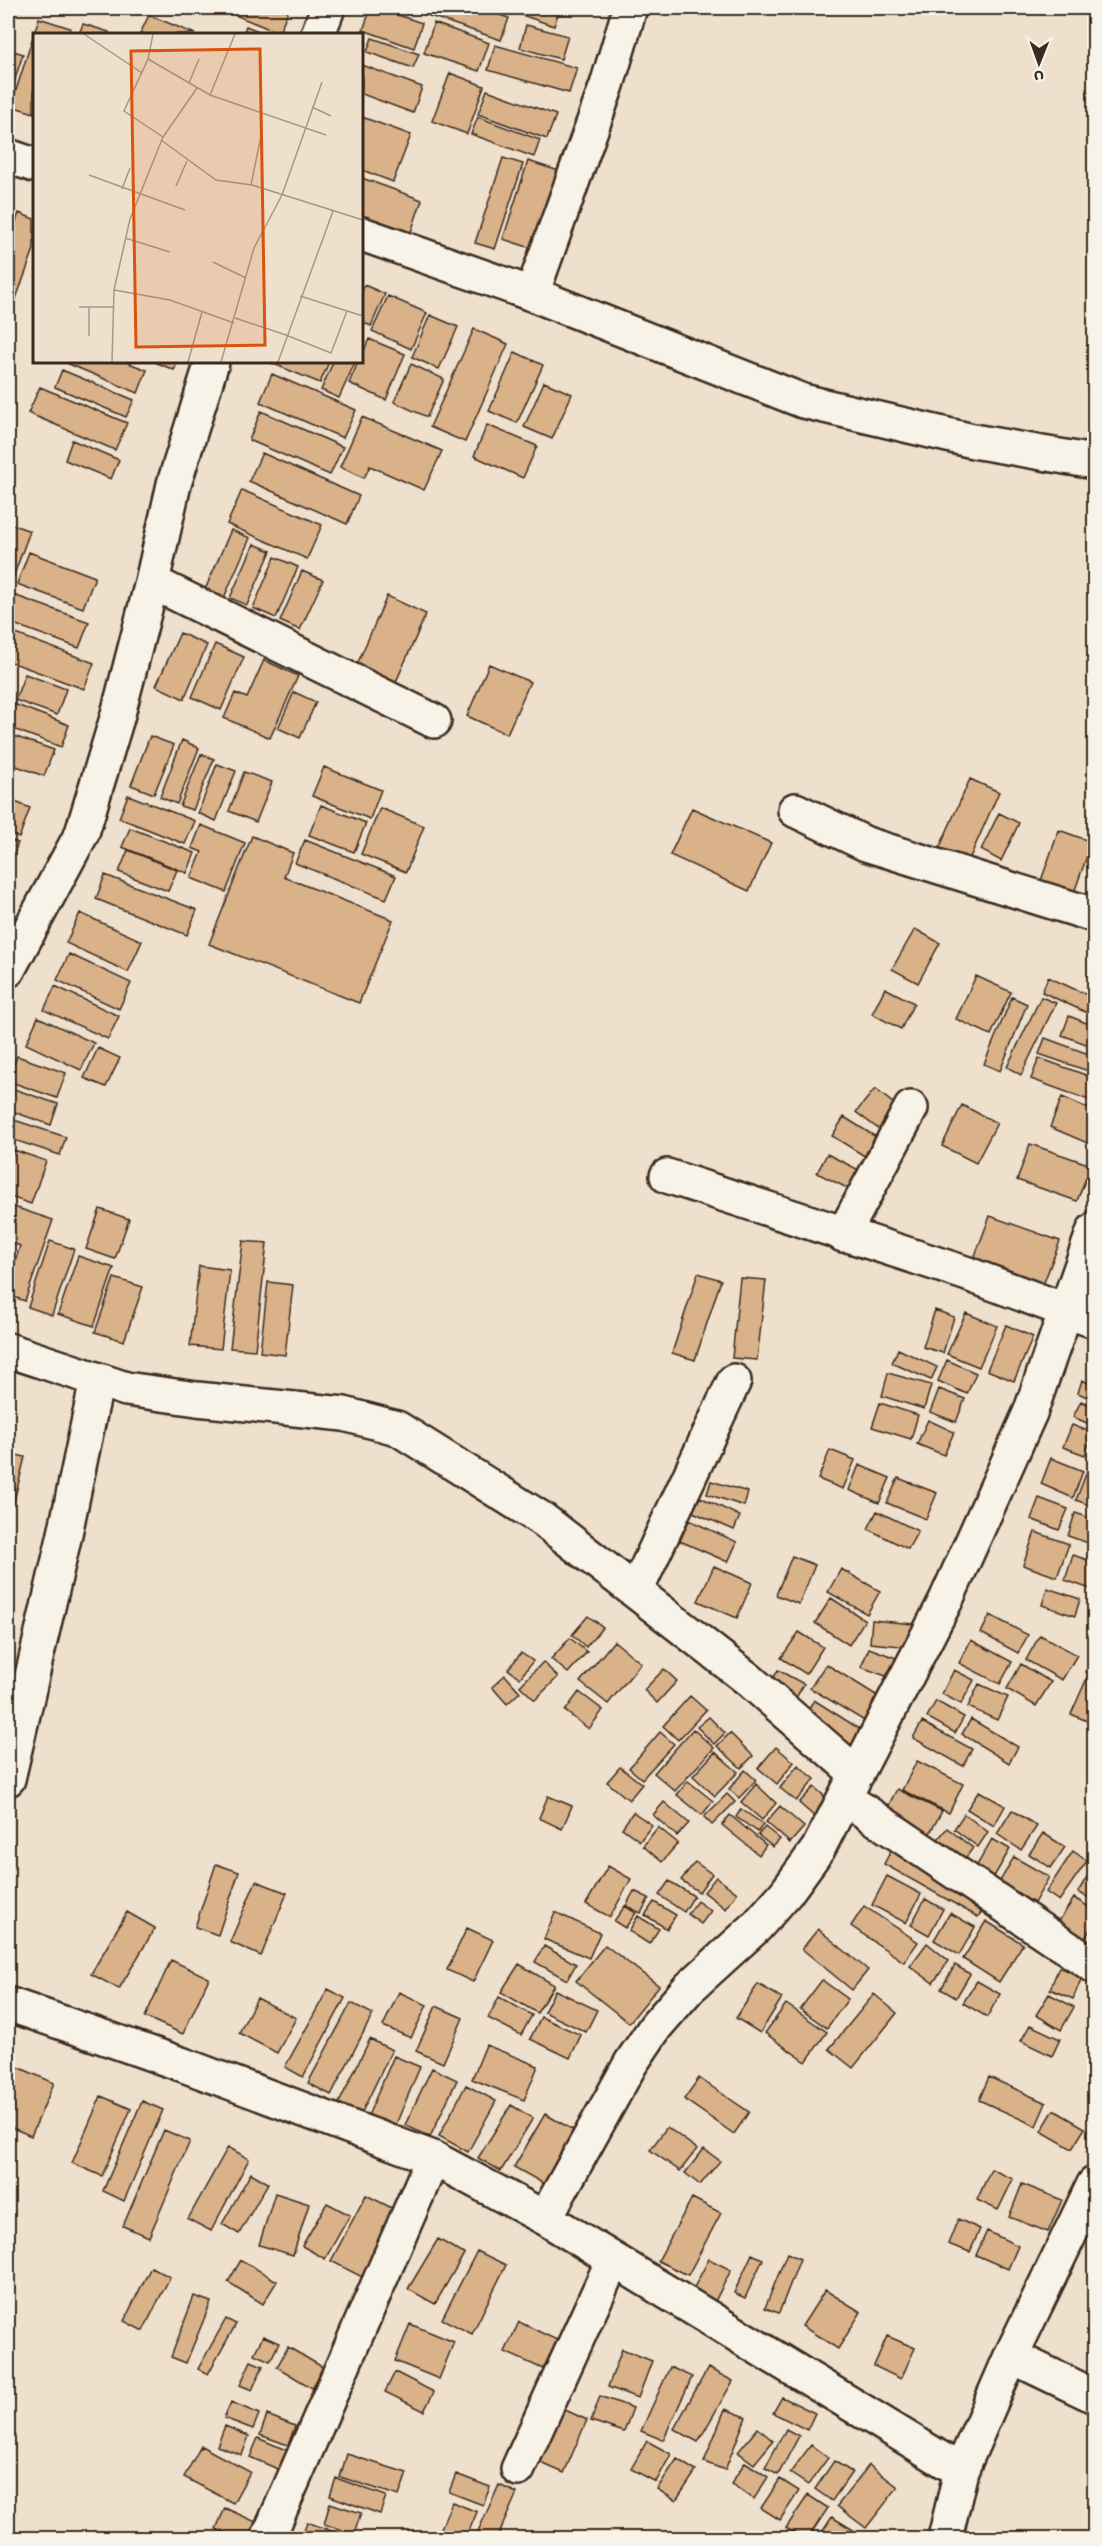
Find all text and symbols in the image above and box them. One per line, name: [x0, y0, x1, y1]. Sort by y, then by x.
inset map: [33, 33, 363, 363]
north arrow: [1009, 33, 1069, 93]
text: U: [1033, 65, 1044, 84]

